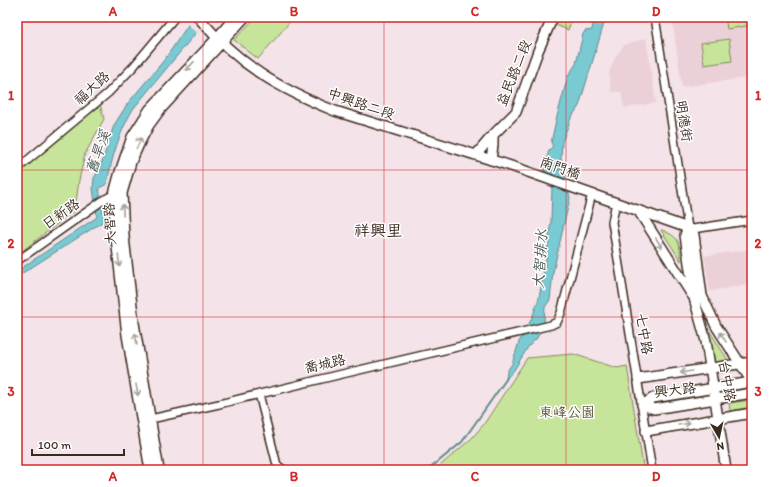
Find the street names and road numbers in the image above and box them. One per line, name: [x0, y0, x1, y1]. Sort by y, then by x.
street label: 益民路二段: [493, 37, 535, 109]
street label: 福大路: [71, 68, 113, 108]
street label: 中興路二段: [325, 85, 397, 123]
street label: 明德街: [672, 99, 696, 143]
street label: 南門橋: [537, 153, 583, 183]
street label: 日新路: [39, 195, 83, 233]
street label: 大智路: [100, 203, 120, 245]
street label: 七中路: [632, 312, 656, 356]
street label: 喬城路: [303, 351, 347, 377]
street label: 台中路: [715, 359, 739, 403]
street label: 興大路: [653, 379, 697, 401]

